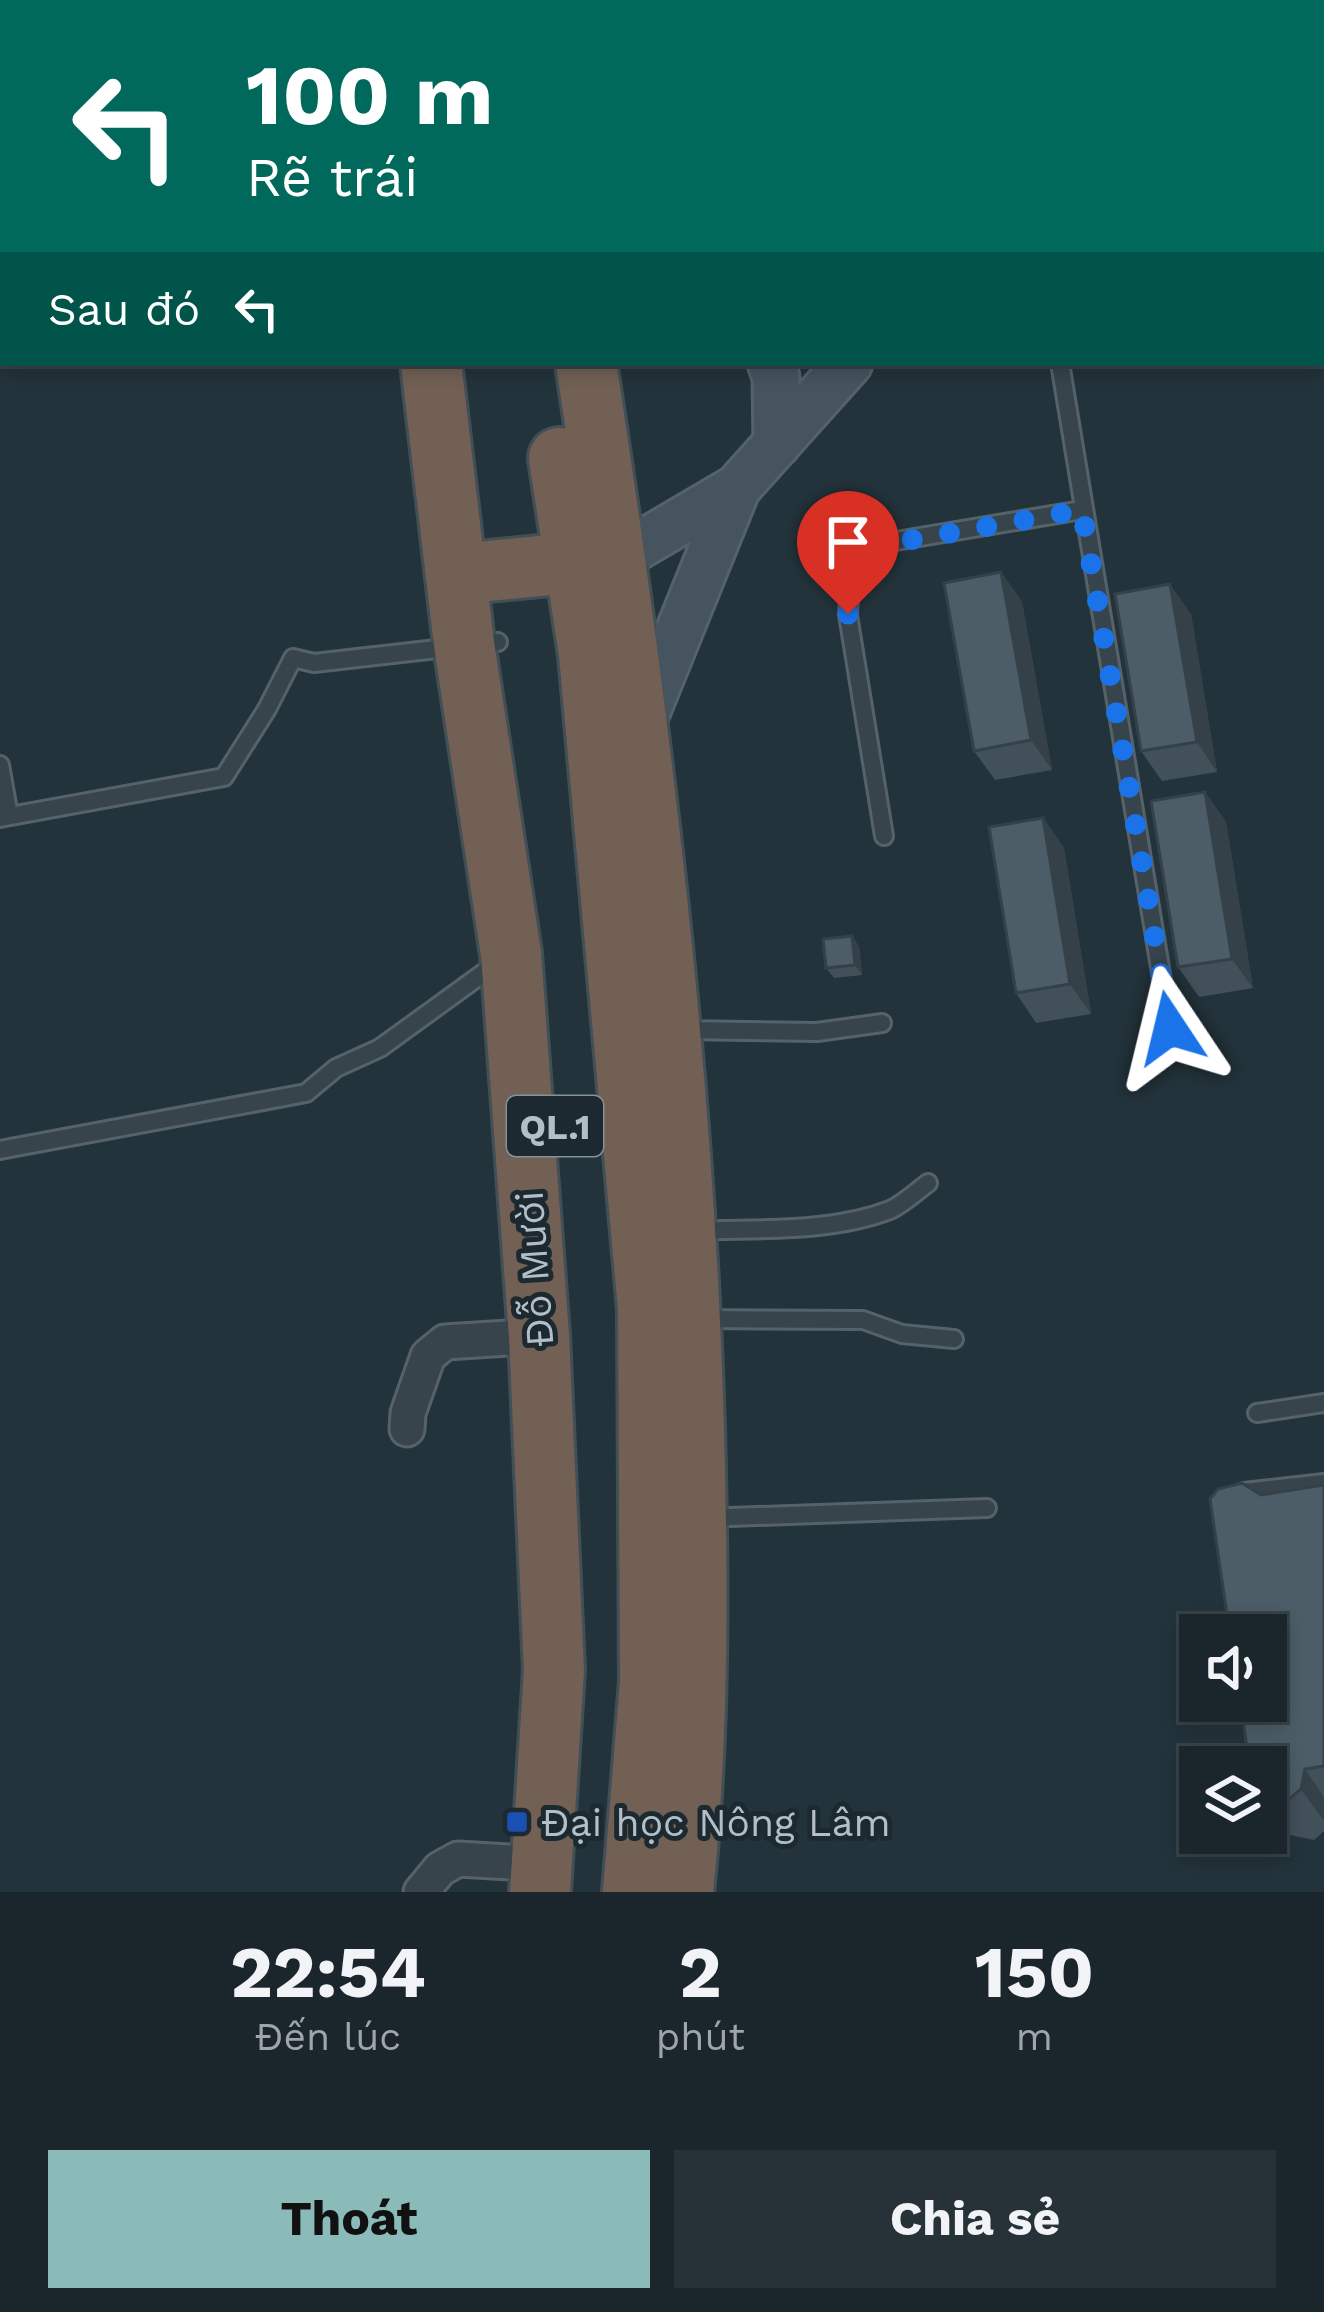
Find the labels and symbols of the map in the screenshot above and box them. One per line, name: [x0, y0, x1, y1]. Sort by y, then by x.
pin: [797, 491, 899, 614]
position arrow: [1107, 965, 1233, 1091]
road number: QL.1: [507, 1096, 603, 1156]
street label: Đỗ Mười: [507, 1189, 562, 1348]
place label: Đại học Nông Lâm: [541, 1800, 891, 1845]
marker: Đại học Nông Lâm: [504, 1809, 530, 1835]

